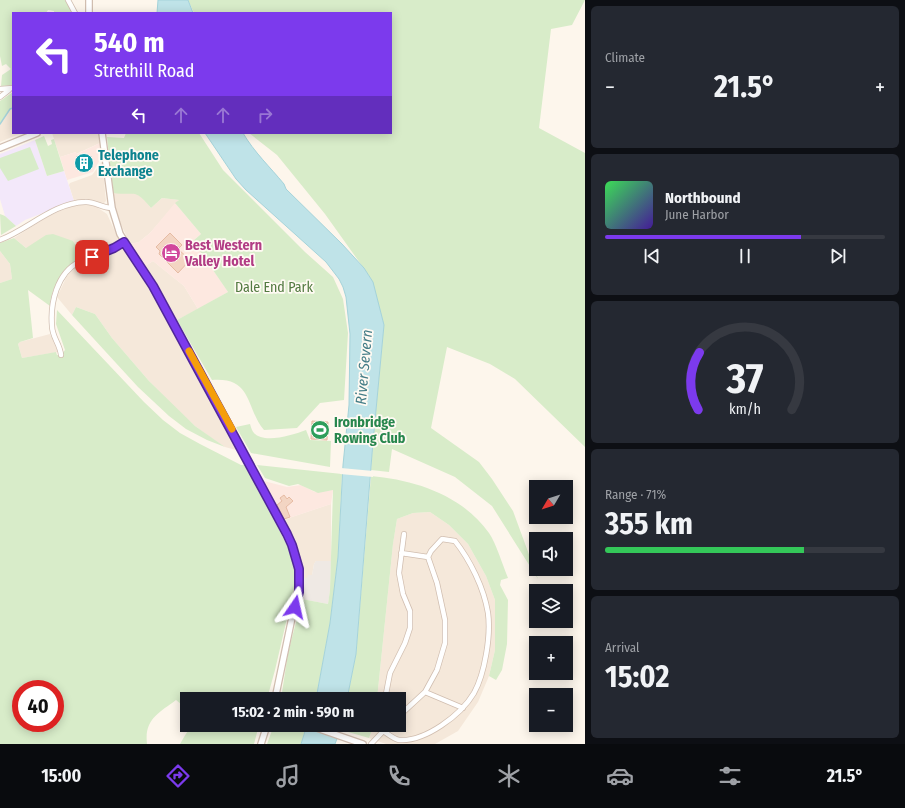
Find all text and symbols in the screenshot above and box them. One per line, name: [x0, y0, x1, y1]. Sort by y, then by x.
text: 540 m: [94, 26, 165, 59]
icon: left: [28, 28, 80, 80]
text: Climate: [605, 50, 645, 65]
text: Strethill Road: [94, 60, 194, 82]
text: 21.5°: [714, 69, 776, 105]
text: −: [605, 74, 615, 101]
text: +: [875, 74, 885, 101]
icon: left: [128, 104, 150, 126]
icon: ahead: [170, 104, 192, 126]
icon: ahead: [212, 104, 234, 126]
icon: right: [254, 104, 276, 126]
place label: Telephone Exchange: [98, 147, 159, 180]
building icon: Telephone Exchange: [73, 152, 95, 174]
text: Northbound: [665, 189, 741, 207]
text: June Harbor: [665, 207, 729, 222]
place label: Best Western Valley Hotel: [184, 237, 262, 270]
pin: [75, 240, 109, 274]
hotel icon: Best Western Valley Hotel: [160, 242, 182, 264]
icon: previous: [641, 245, 663, 267]
icon: pause: [734, 245, 756, 267]
icon: next: [827, 245, 849, 267]
icon: arrive: [81, 246, 103, 268]
park label: Dale End Park: [235, 279, 313, 296]
water label: River Severn: [352, 329, 376, 405]
text: 37: [725, 354, 764, 404]
text: km/h: [729, 401, 761, 418]
place label: Ironbridge Rowing Club: [334, 414, 406, 447]
sports icon: Ironbridge Rowing Club: [309, 419, 331, 441]
north arrow: [529, 480, 573, 524]
map controls: [529, 480, 573, 732]
text: Range · 71%: [605, 487, 666, 502]
text: 355 km: [605, 506, 693, 542]
button: sound: [529, 532, 573, 576]
button: layers: [529, 584, 573, 628]
position arrow: [274, 586, 316, 628]
button: +: [529, 636, 573, 680]
text: Arrival: [605, 640, 639, 655]
text: 15:02: [605, 659, 669, 695]
speed limit sign: 40: [12, 680, 64, 732]
button: −: [529, 688, 573, 732]
text: 15:02 · 2 min · 590 m: [232, 703, 354, 721]
icon: directions: [164, 762, 192, 790]
icon: music: [274, 762, 302, 790]
icon: phone: [385, 762, 413, 790]
icon: climate: [495, 762, 523, 790]
icon: car: [606, 762, 634, 790]
icon: filters: [716, 762, 744, 790]
text: 15:00: [41, 765, 81, 787]
text: 21.5°: [827, 765, 864, 787]

